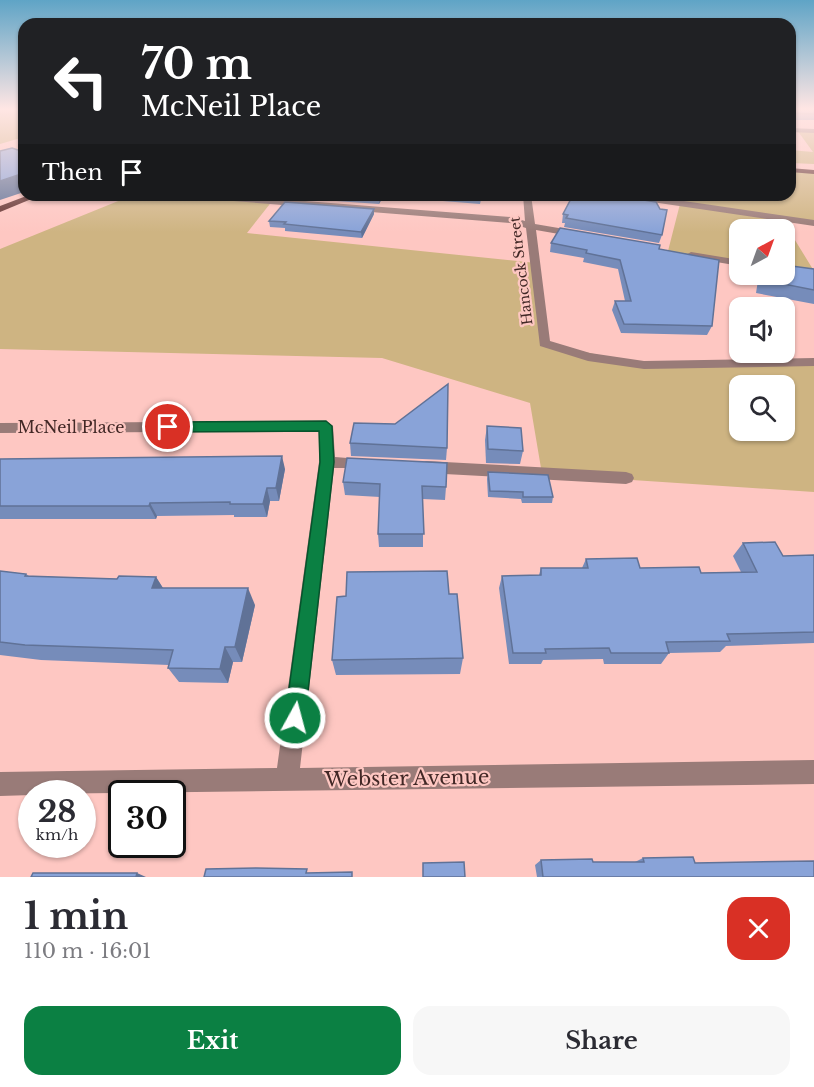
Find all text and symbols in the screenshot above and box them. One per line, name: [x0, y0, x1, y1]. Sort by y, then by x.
text: 70 m: [141, 38, 252, 90]
icon: left: [42, 42, 120, 120]
text: McNeil Place: [141, 90, 321, 123]
icon: arrive: [115, 156, 148, 189]
text: Then: [42, 159, 103, 186]
street label: Hancock Street: [505, 215, 537, 326]
north arrow: [729, 219, 795, 285]
map controls: [729, 219, 795, 441]
button: sound: [729, 297, 795, 363]
button: search: [729, 375, 795, 441]
pin: [142, 401, 193, 452]
icon: arrive: [151, 410, 184, 443]
street label: McNeil Place: [18, 417, 124, 437]
position arrow: [263, 686, 327, 750]
street label: Webster Avenue: [323, 765, 490, 791]
speed limit sign: 30: [108, 780, 186, 858]
text: 28: [38, 793, 76, 830]
text: km/h: [36, 825, 78, 844]
text: 1 min: [24, 894, 128, 939]
button: close: [727, 897, 790, 960]
text: 110 m · 16:01: [24, 939, 151, 963]
button: Exit: [24, 1006, 401, 1075]
button: Share: [413, 1006, 790, 1075]

